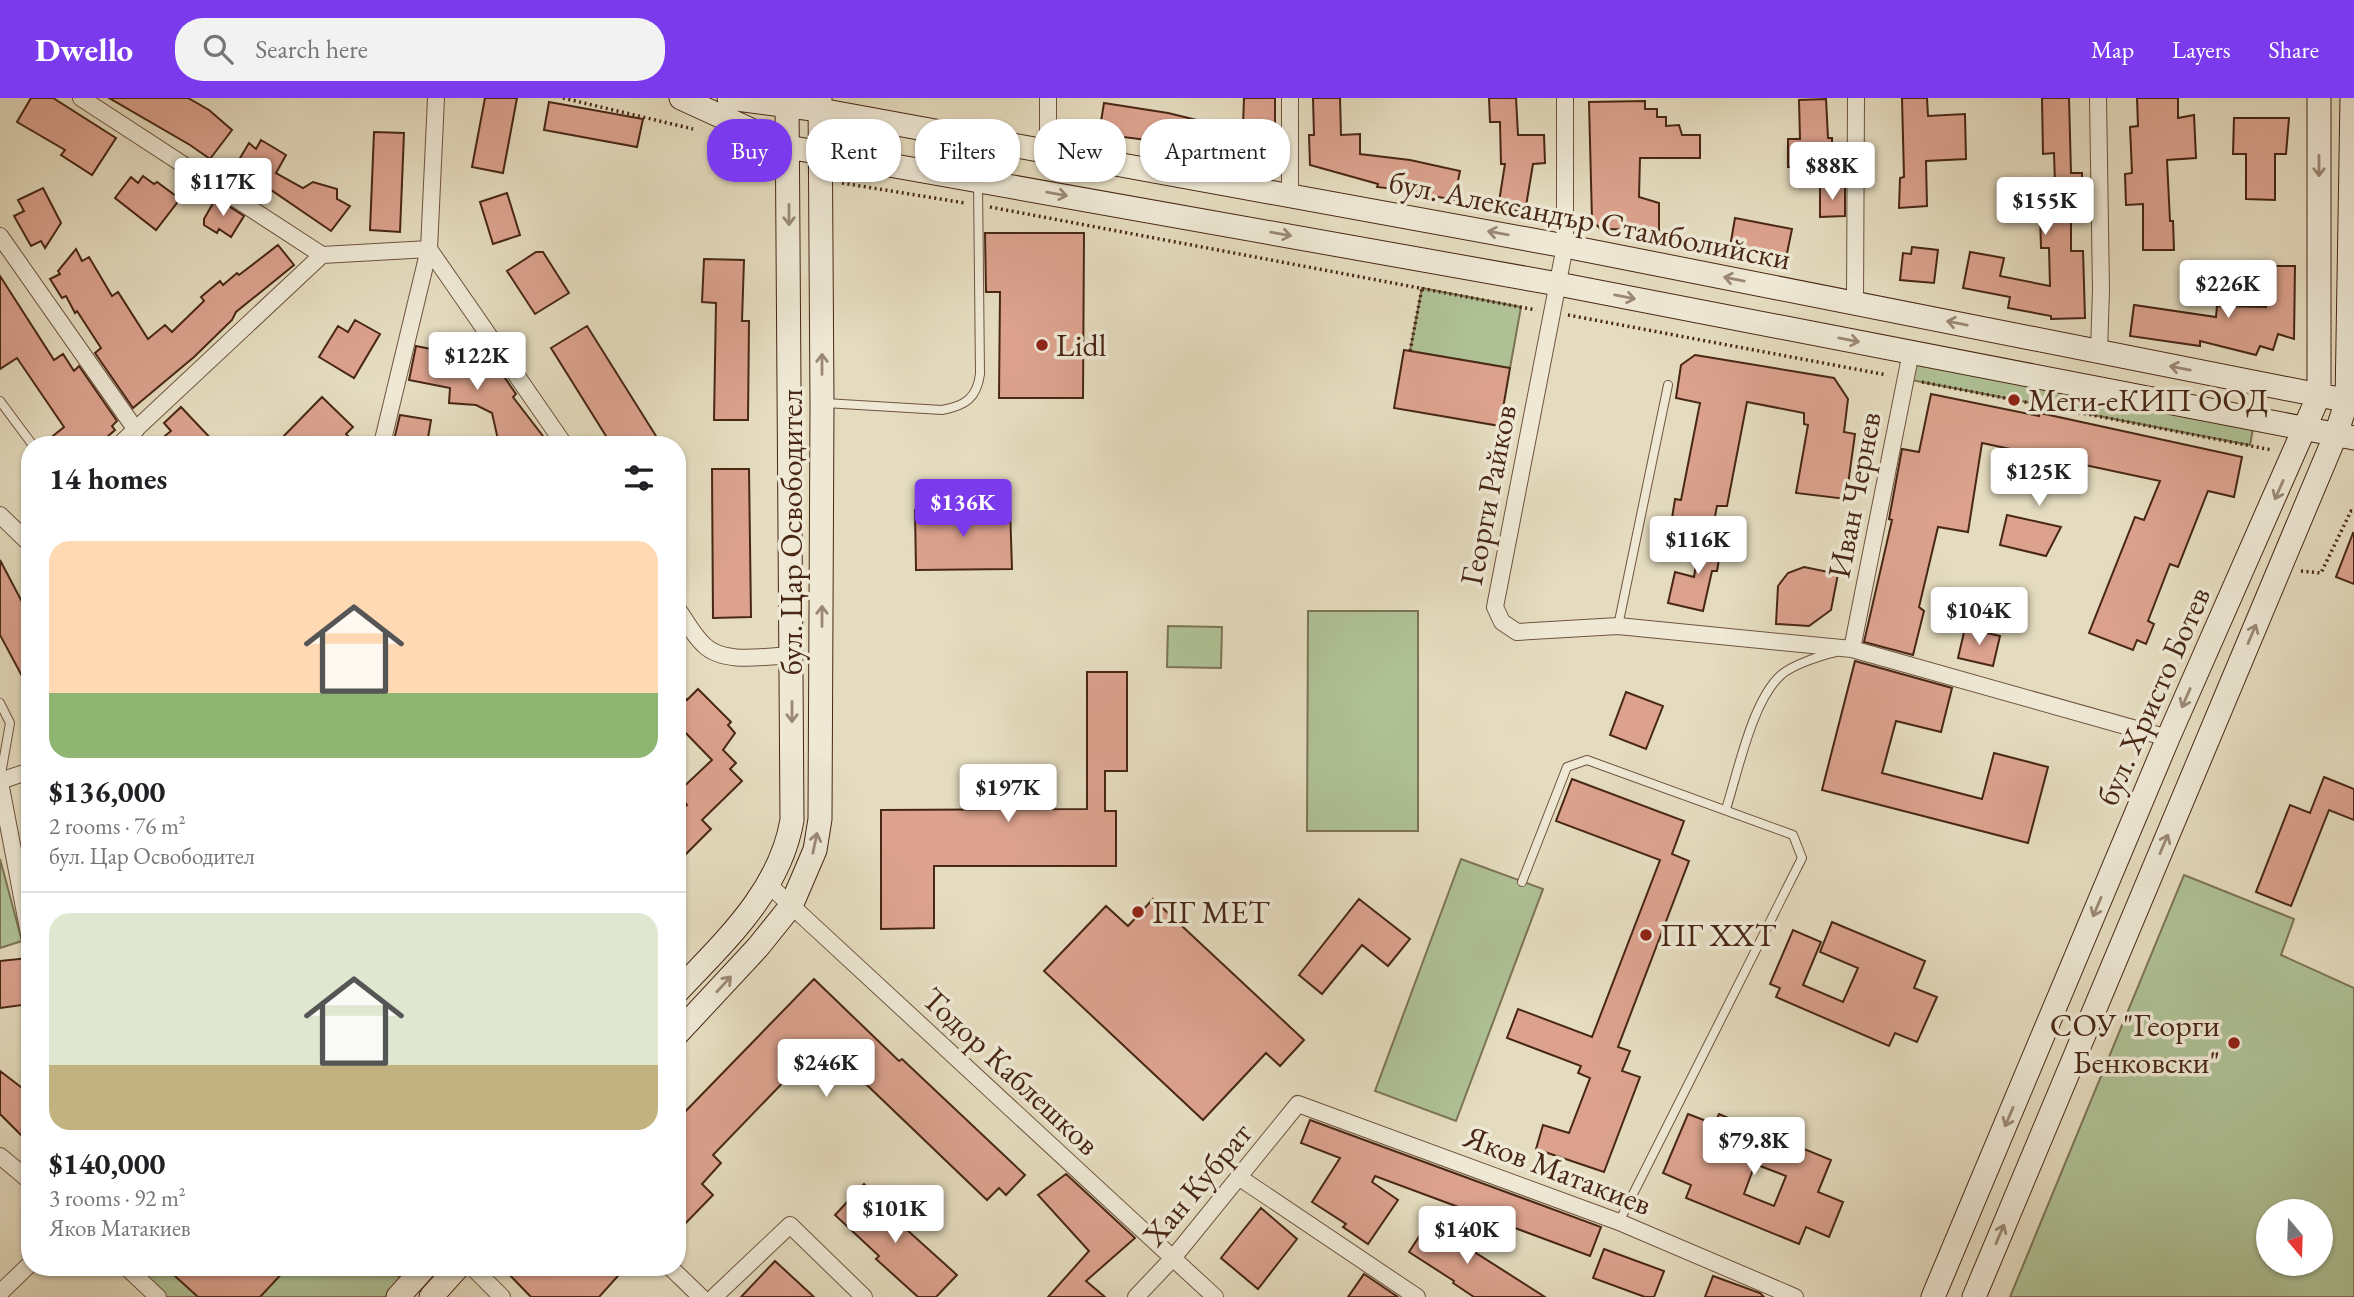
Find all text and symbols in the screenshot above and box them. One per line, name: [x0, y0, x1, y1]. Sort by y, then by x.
search box: [175, 18, 665, 81]
text: Dwello: [35, 28, 133, 71]
icon: search: [199, 30, 237, 68]
text: Search here: [255, 32, 368, 66]
text: Map: [2091, 34, 2134, 65]
text: Layers: [2172, 34, 2231, 65]
text: Share: [2269, 34, 2319, 65]
chip: Buy: [707, 119, 792, 182]
chip: Rent: [806, 119, 901, 182]
chip: Filters: [915, 119, 1020, 182]
chip: New: [1034, 119, 1126, 182]
chip: Apartment: [1140, 119, 1290, 182]
pin: $88K: [1791, 142, 1873, 202]
text: $88K: [1806, 150, 1858, 180]
one-way arrow: [2312, 154, 2326, 177]
pin: $117K: [174, 158, 272, 218]
street label: бул. Александър Стамболийски: [1386, 160, 1795, 280]
text: $117K: [191, 166, 255, 196]
pin: $155K: [1996, 178, 2094, 237]
text: $155K: [2013, 185, 2077, 215]
one-way arrow: [1045, 188, 1068, 201]
one-way arrow: [782, 203, 796, 226]
one-way arrow: [1487, 226, 1510, 240]
one-way arrow: [1269, 228, 1292, 241]
pin: $226K: [2179, 260, 2277, 320]
text: $226K: [2196, 268, 2260, 298]
one-way arrow: [1723, 272, 1746, 286]
one-way arrow: [1613, 290, 1636, 304]
one-way arrow: [1946, 316, 1969, 330]
place label: Lidl: [1056, 324, 1107, 366]
pin: $122K: [428, 332, 526, 392]
one-way arrow: [1837, 334, 1860, 347]
marker: Lidl: [1034, 337, 1050, 353]
text: $122K: [445, 340, 509, 370]
one-way arrow: [815, 353, 829, 376]
one-way arrow: [2169, 360, 2192, 374]
place label: Меги-еКИП ООД: [2028, 379, 2268, 421]
street label: бул. Цар Освободител: [770, 389, 812, 675]
marker: Меги-еКИП ООД: [2006, 392, 2022, 408]
street label: Георги Райков: [1450, 401, 1526, 589]
street label: Иван Чернев: [1817, 408, 1891, 582]
pin: $125K: [1990, 448, 2088, 508]
text: $125K: [2007, 456, 2071, 486]
text: 14 homes: [49, 459, 167, 498]
icon: filters: [620, 459, 658, 497]
one-way arrow: [2272, 479, 2285, 500]
pin: $136K: [914, 480, 1012, 539]
text: $136K: [931, 487, 995, 517]
pin: $116K: [1649, 517, 1747, 576]
text: $116K: [1666, 524, 1730, 554]
street label: бул. Христо Ботев: [2086, 580, 2220, 812]
icon: home: [291, 586, 417, 712]
pin: $104K: [1930, 588, 2028, 647]
text: $104K: [1947, 595, 2011, 625]
one-way arrow: [815, 605, 829, 628]
one-way arrow: [2247, 624, 2260, 645]
one-way arrow: [2179, 687, 2192, 708]
one-way arrow: [785, 700, 799, 723]
pin: $197K: [959, 764, 1057, 824]
text: $136,000: [49, 772, 165, 811]
text: $197K: [976, 772, 1040, 802]
text: 2 rooms · 76 m²: [49, 811, 186, 841]
one-way arrow: [809, 832, 823, 855]
one-way arrow: [2159, 833, 2172, 855]
text: бул. Цар Освободител: [49, 841, 255, 871]
place label: ПГ МЕТ: [1152, 891, 1270, 933]
one-way arrow: [2089, 896, 2102, 917]
marker: ПГ МЕТ: [1130, 904, 1146, 920]
place label: ПГ ХХТ: [1660, 914, 1777, 956]
marker: ПГ ХХТ: [1638, 927, 1654, 943]
icon: home: [291, 958, 417, 1084]
one-way arrow: [715, 976, 732, 993]
street label: Тодор Каблешков: [913, 978, 1109, 1164]
place label: СОУ "Георги Бенковски": [2050, 1004, 2220, 1083]
marker: СОУ "Георги Бенковски": [2226, 1035, 2242, 1051]
pin: $246K: [777, 1040, 875, 1099]
text: $246K: [794, 1047, 858, 1077]
one-way arrow: [2001, 1106, 2014, 1127]
street label: Хан Кубрат: [1132, 1113, 1261, 1255]
street label: Яков Матакиев: [1458, 1115, 1657, 1225]
pin: $79.8K: [1697, 1118, 1811, 1177]
text: $79.8K: [1719, 1125, 1789, 1155]
text: $140,000: [49, 1144, 165, 1183]
text: 3 rooms · 92 m²: [49, 1183, 186, 1213]
pin: $101K: [846, 1186, 944, 1245]
text: $101K: [863, 1193, 927, 1223]
north arrow: [2256, 1199, 2333, 1276]
map controls: [2256, 1199, 2333, 1276]
pin: $140K: [1418, 1206, 1516, 1266]
text: Яков Матакиев: [49, 1213, 191, 1243]
text: $140K: [1435, 1214, 1499, 1244]
one-way arrow: [1995, 1224, 2008, 1245]

